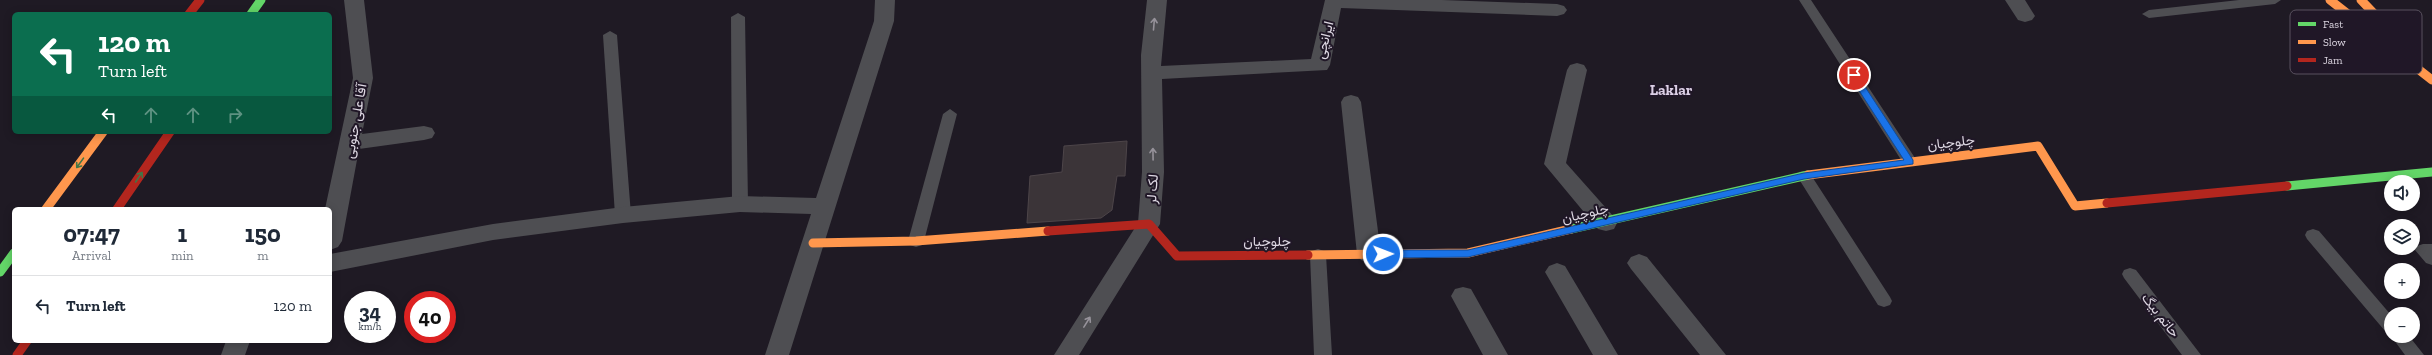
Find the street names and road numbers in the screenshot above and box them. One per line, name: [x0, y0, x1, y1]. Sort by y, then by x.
street label: ایرانچی: [1312, 19, 1338, 61]
street label: آقا علی جنوبی: [341, 81, 371, 160]
street label: چلوچیان: [1926, 131, 1976, 155]
street label: لک لر: [1143, 174, 1162, 206]
street label: چلوچیان: [1560, 200, 1610, 228]
street label: چلوچیان: [1243, 233, 1291, 251]
street label: حاتم بیگ: [2138, 290, 2183, 341]

